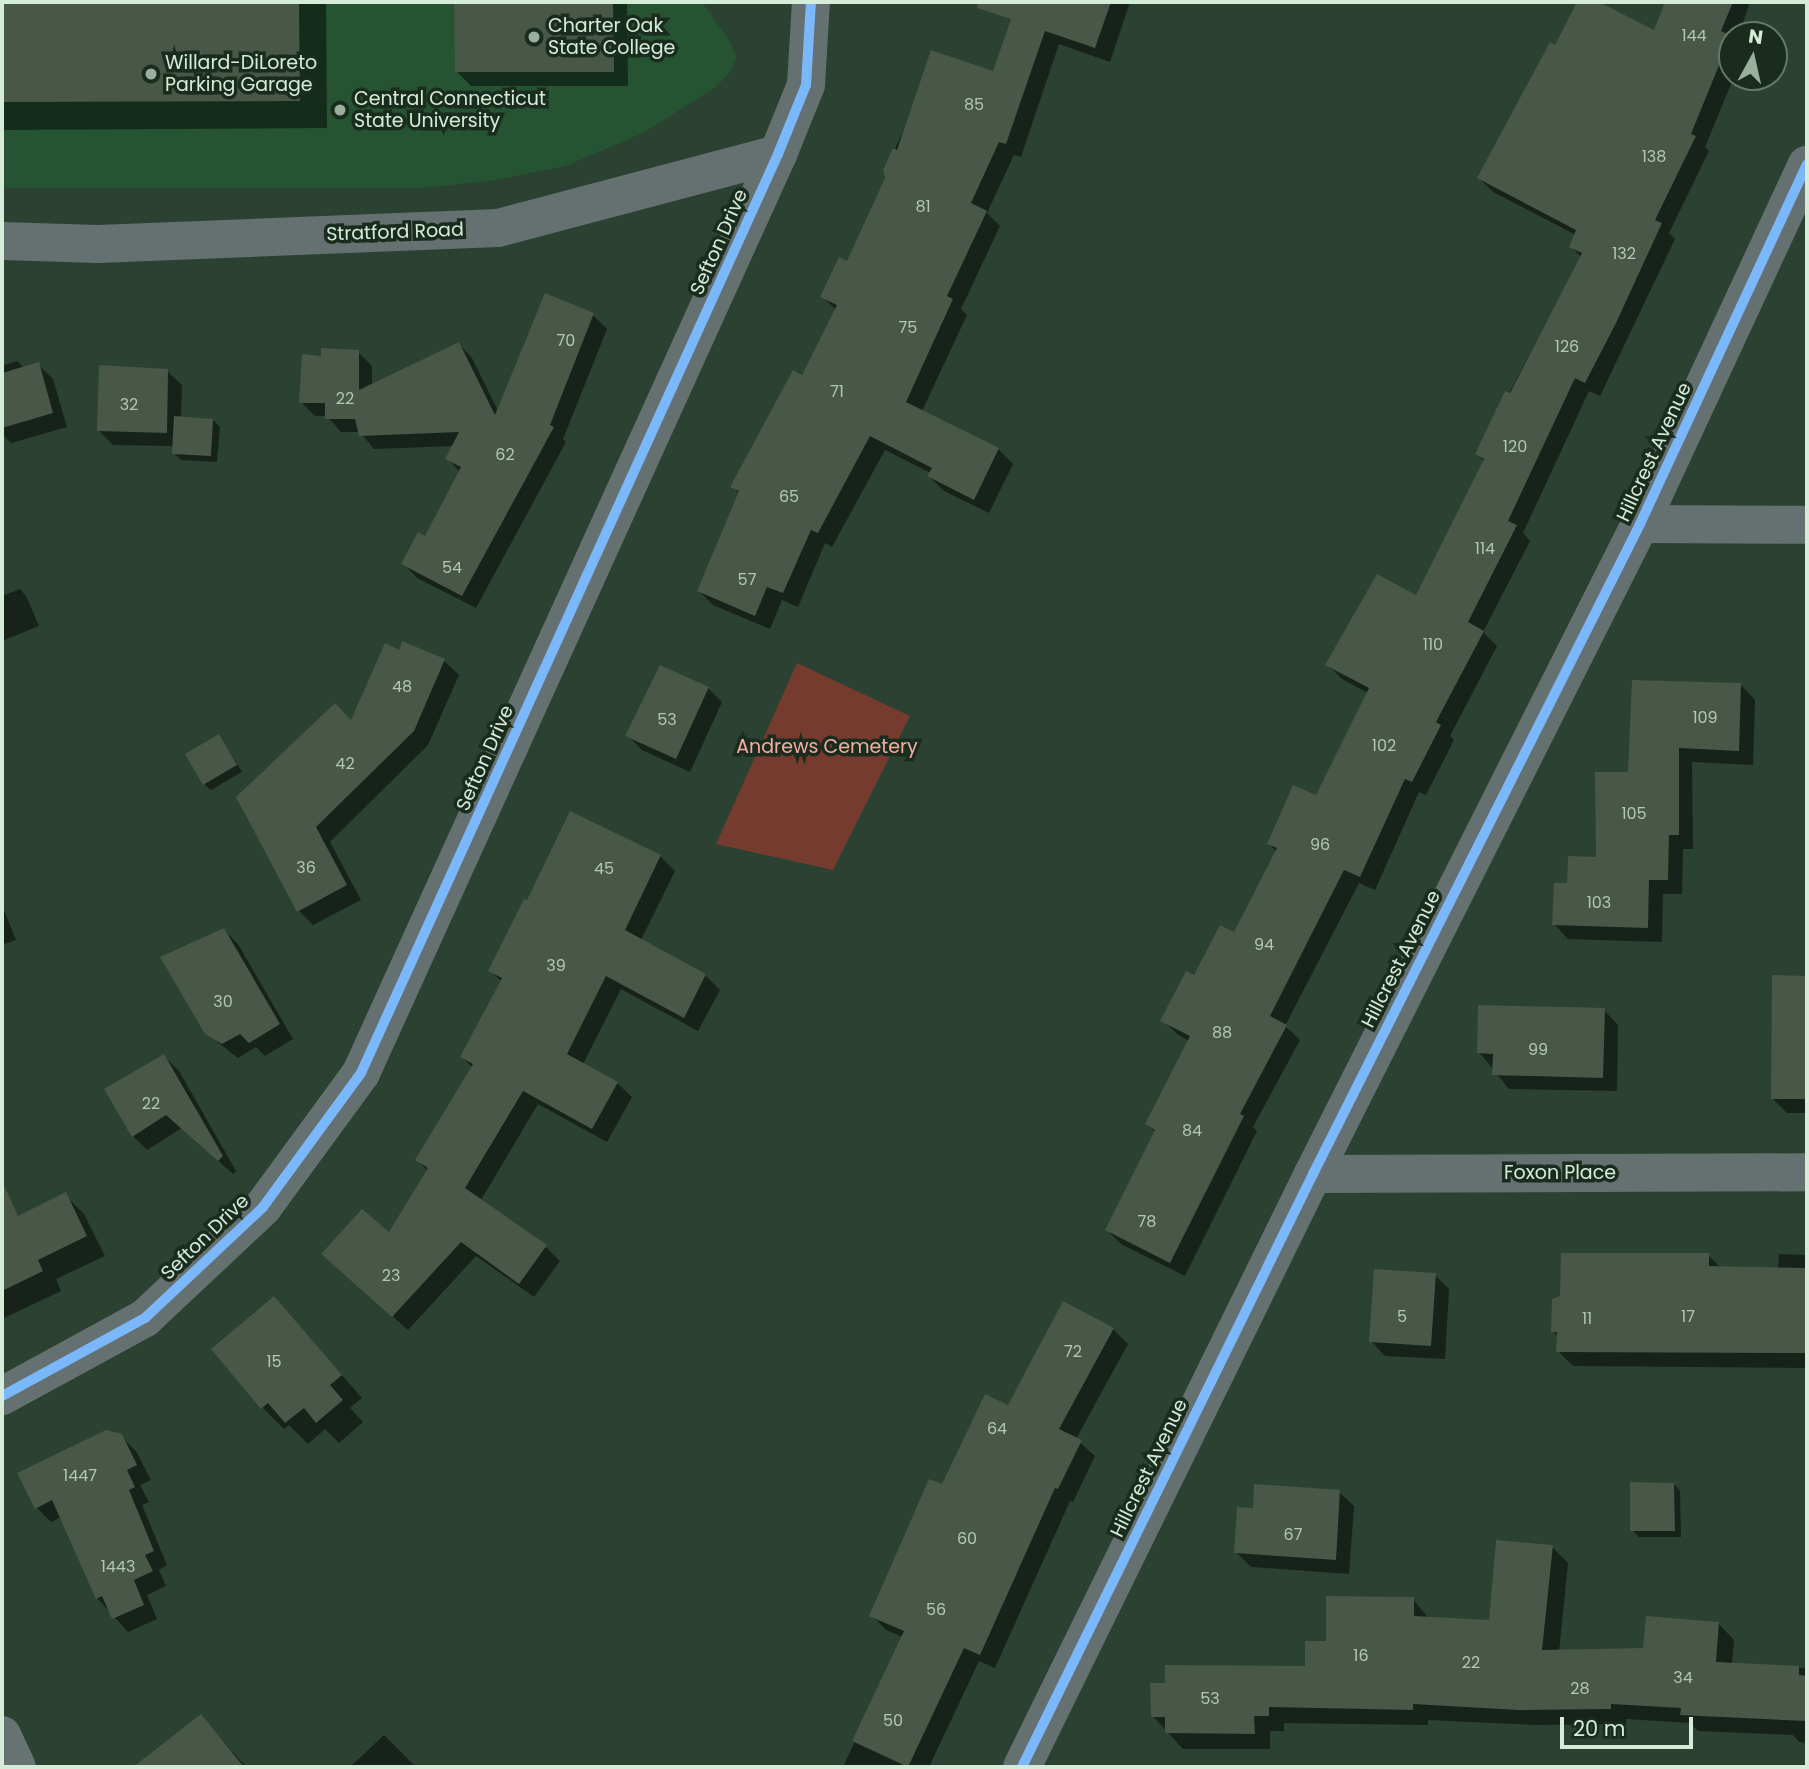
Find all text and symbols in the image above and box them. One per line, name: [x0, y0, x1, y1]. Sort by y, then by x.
place label: Charter Oak State College: [548, 15, 675, 59]
north arrow: [1718, 21, 1788, 91]
text: N: [1747, 22, 1765, 51]
house number: 144: [1681, 26, 1707, 46]
marker: Charter Oak State College: [526, 29, 542, 45]
place label: Willard-DiLoreto Parking Garage: [165, 52, 317, 96]
marker: Willard-DiLoreto Parking Garage: [143, 66, 159, 82]
place label: Central Connecticut State University: [354, 88, 546, 132]
house number: 85: [964, 95, 984, 115]
marker: Central Connecticut State University: [332, 102, 348, 118]
house number: 138: [1642, 147, 1666, 167]
street label: Sefton Drive: [686, 186, 752, 298]
house number: 81: [915, 197, 931, 217]
street label: Stratford Road: [326, 218, 464, 246]
house number: 132: [1612, 244, 1636, 264]
house number: 75: [899, 318, 917, 338]
house number: 70: [557, 331, 575, 351]
house number: 126: [1555, 337, 1579, 357]
street label: Hillcrest Avenue: [1612, 379, 1696, 525]
house number: 71: [830, 382, 844, 402]
house number: 22: [336, 389, 354, 409]
house number: 32: [120, 395, 138, 415]
house number: 120: [1503, 437, 1527, 457]
house number: 62: [495, 445, 515, 465]
house number: 65: [779, 487, 799, 507]
house number: 114: [1475, 539, 1495, 559]
house number: 54: [442, 558, 462, 578]
house number: 57: [738, 570, 756, 590]
house number: 110: [1423, 635, 1443, 655]
house number: 48: [392, 677, 412, 697]
street label: Sefton Drive: [452, 702, 518, 814]
house number: 109: [1692, 708, 1718, 728]
house number: 53: [657, 710, 677, 730]
park label: Andrews Cemetery: [736, 736, 918, 758]
house number: 102: [1372, 736, 1396, 756]
house number: 42: [335, 754, 355, 774]
house number: 105: [1621, 804, 1647, 824]
house number: 96: [1310, 835, 1330, 855]
house number: 36: [296, 858, 316, 878]
house number: 45: [594, 859, 614, 879]
street label: Hillcrest Avenue: [1357, 887, 1445, 1031]
house number: 103: [1587, 893, 1611, 913]
house number: 94: [1254, 935, 1274, 955]
house number: 39: [546, 956, 566, 976]
house number: 30: [213, 992, 233, 1012]
house number: 88: [1212, 1023, 1232, 1043]
house number: 99: [1528, 1040, 1548, 1060]
house number: 22: [142, 1094, 160, 1114]
house number: 84: [1182, 1121, 1202, 1141]
street label: Foxon Place: [1504, 1162, 1616, 1184]
street label: Sefton Drive: [156, 1190, 254, 1284]
house number: 78: [1138, 1212, 1156, 1232]
house number: 23: [382, 1266, 400, 1286]
house number: 5: [1397, 1307, 1407, 1327]
house number: 17: [1681, 1307, 1695, 1327]
house number: 11: [1582, 1309, 1592, 1329]
house number: 72: [1064, 1342, 1082, 1362]
house number: 15: [266, 1352, 282, 1372]
street label: Hillcrest Avenue: [1106, 1395, 1192, 1541]
house number: 64: [987, 1419, 1007, 1439]
house number: 1447: [63, 1466, 97, 1486]
house number: 67: [1284, 1525, 1302, 1545]
house number: 60: [957, 1529, 977, 1549]
house number: 1443: [101, 1557, 135, 1577]
house number: 56: [926, 1600, 946, 1620]
house number: 16: [1353, 1646, 1369, 1666]
house number: 22: [1462, 1653, 1480, 1673]
house number: 34: [1673, 1668, 1693, 1688]
house number: 28: [1570, 1679, 1590, 1699]
house number: 53: [1200, 1689, 1220, 1709]
scale bar: [1564, 1702, 1697, 1746]
house number: 50: [883, 1711, 903, 1731]
text: 20 m: [1573, 1714, 1626, 1743]

